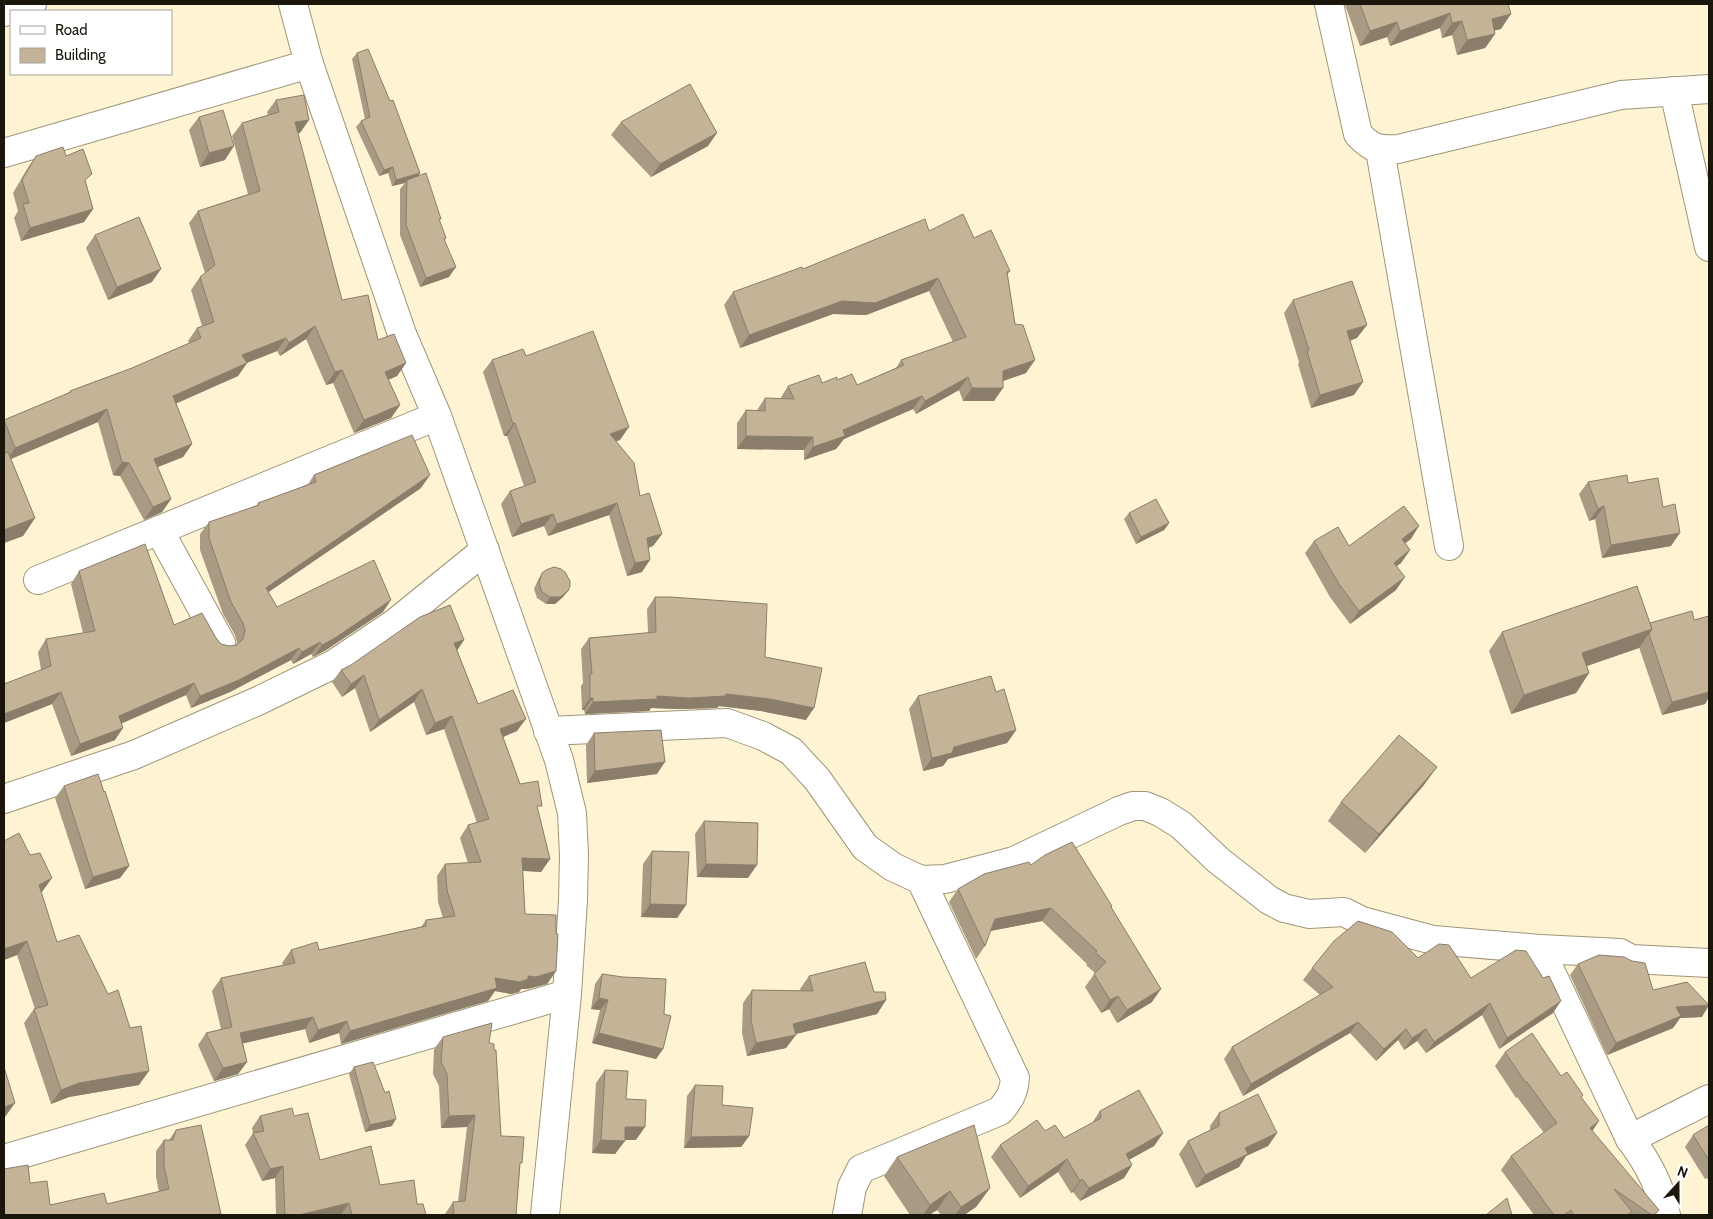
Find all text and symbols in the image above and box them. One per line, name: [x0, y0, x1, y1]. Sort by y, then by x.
legend: [10, 10, 172, 75]
text: Road: [55, 21, 88, 39]
text: Building: [55, 46, 106, 64]
north arrow: [1653, 1159, 1703, 1209]
text: N: [1675, 1162, 1691, 1182]

